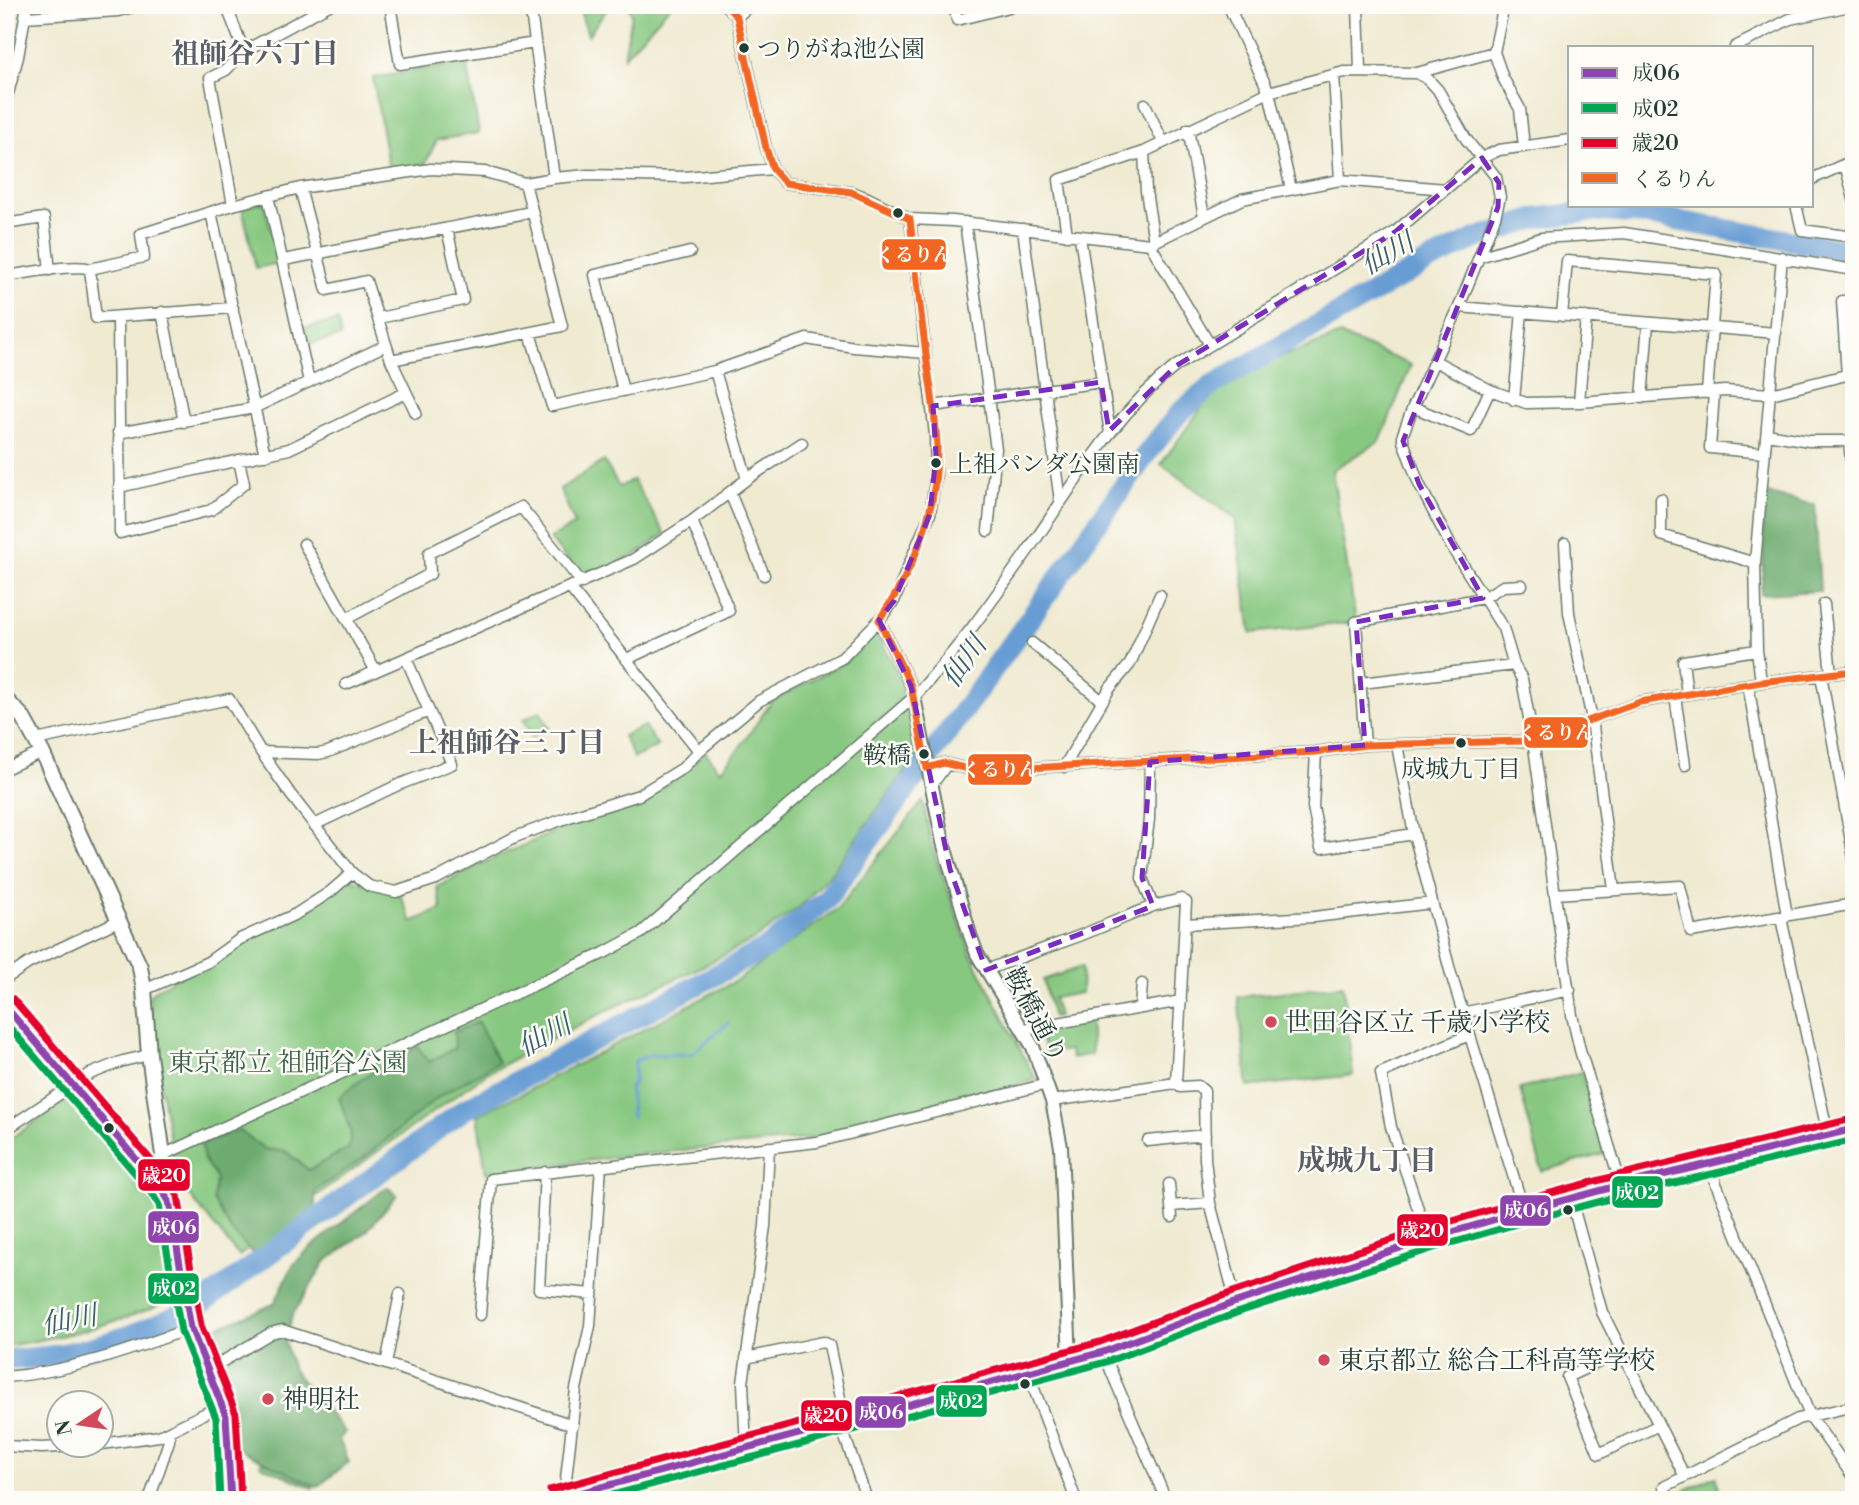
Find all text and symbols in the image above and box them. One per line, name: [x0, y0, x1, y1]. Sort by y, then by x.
place label: つりがね池公園: [757, 35, 925, 65]
district label: 祖師谷六丁目: [171, 37, 339, 72]
marker: つりがね池公園: [737, 41, 751, 55]
legend: [1568, 46, 1814, 206]
text: 成06: [1632, 61, 1680, 87]
text: 成02: [1632, 97, 1679, 123]
text: 歳20: [1632, 131, 1679, 157]
text: くるりん: [1632, 167, 1716, 193]
unlabelled marker: [891, 206, 905, 220]
water label: 仙川: [1355, 224, 1423, 283]
line badge: くるりん: [881, 238, 947, 271]
text: くるりん: [876, 243, 952, 267]
place label: 上祖パンダ公園南: [949, 450, 1140, 480]
marker: 上祖パンダ公園南: [929, 456, 943, 470]
water label: 仙川: [934, 627, 997, 695]
line badge: くるりん: [1523, 716, 1589, 749]
text: くるりん: [1518, 721, 1594, 745]
district label: 上祖師谷三丁目: [409, 726, 605, 761]
marker: 成城九丁目: [1454, 736, 1468, 750]
place label: 鞍橋: [863, 741, 911, 771]
marker: 鞍橋: [917, 747, 931, 761]
line badge: くるりん: [967, 753, 1033, 786]
place label: 成城九丁目: [1401, 755, 1521, 785]
text: くるりん: [962, 758, 1038, 782]
street label: 鞍橋通り: [997, 962, 1074, 1069]
water label: 仙川: [512, 1006, 580, 1065]
place label: 世田谷区立 千歳小学校: [1285, 1007, 1550, 1039]
marker: 世田谷区立 千歳小学校: [1263, 1014, 1279, 1030]
park label: 東京都立 祖師谷公園: [168, 1047, 408, 1079]
unlabelled marker: [102, 1121, 116, 1135]
district label: 成城九丁目: [1297, 1144, 1437, 1179]
line badge: 歳20: [137, 1158, 191, 1192]
text: 歳20: [142, 1164, 186, 1188]
line badge: 成02: [1611, 1175, 1664, 1209]
text: 成02: [1615, 1181, 1659, 1205]
line badge: 成06: [1499, 1194, 1552, 1227]
text: 成06: [1504, 1199, 1548, 1223]
unlabelled marker: [1561, 1203, 1575, 1217]
line badge: 成06: [147, 1210, 200, 1244]
line badge: 歳20: [1396, 1213, 1449, 1247]
text: 成06: [152, 1216, 196, 1240]
text: 歳20: [1400, 1219, 1444, 1243]
line badge: 成02: [147, 1272, 200, 1305]
text: 成02: [152, 1277, 196, 1301]
water label: 仙川: [38, 1297, 103, 1343]
place label: 東京都立 総合工科高等学校: [1338, 1345, 1655, 1377]
marker: 東京都立 総合工科高等学校: [1316, 1352, 1332, 1368]
unlabelled marker: [1018, 1377, 1032, 1391]
place label: 神明社: [282, 1384, 360, 1416]
line badge: 成02: [935, 1384, 988, 1418]
north arrow: [46, 1390, 116, 1460]
text: 成02: [939, 1390, 983, 1414]
marker: 神明社: [260, 1391, 276, 1407]
line badge: 成06: [854, 1395, 907, 1429]
line badge: 歳20: [800, 1399, 853, 1432]
text: 成06: [859, 1401, 903, 1425]
text: 歳20: [804, 1404, 848, 1428]
text: N: [51, 1418, 78, 1438]

